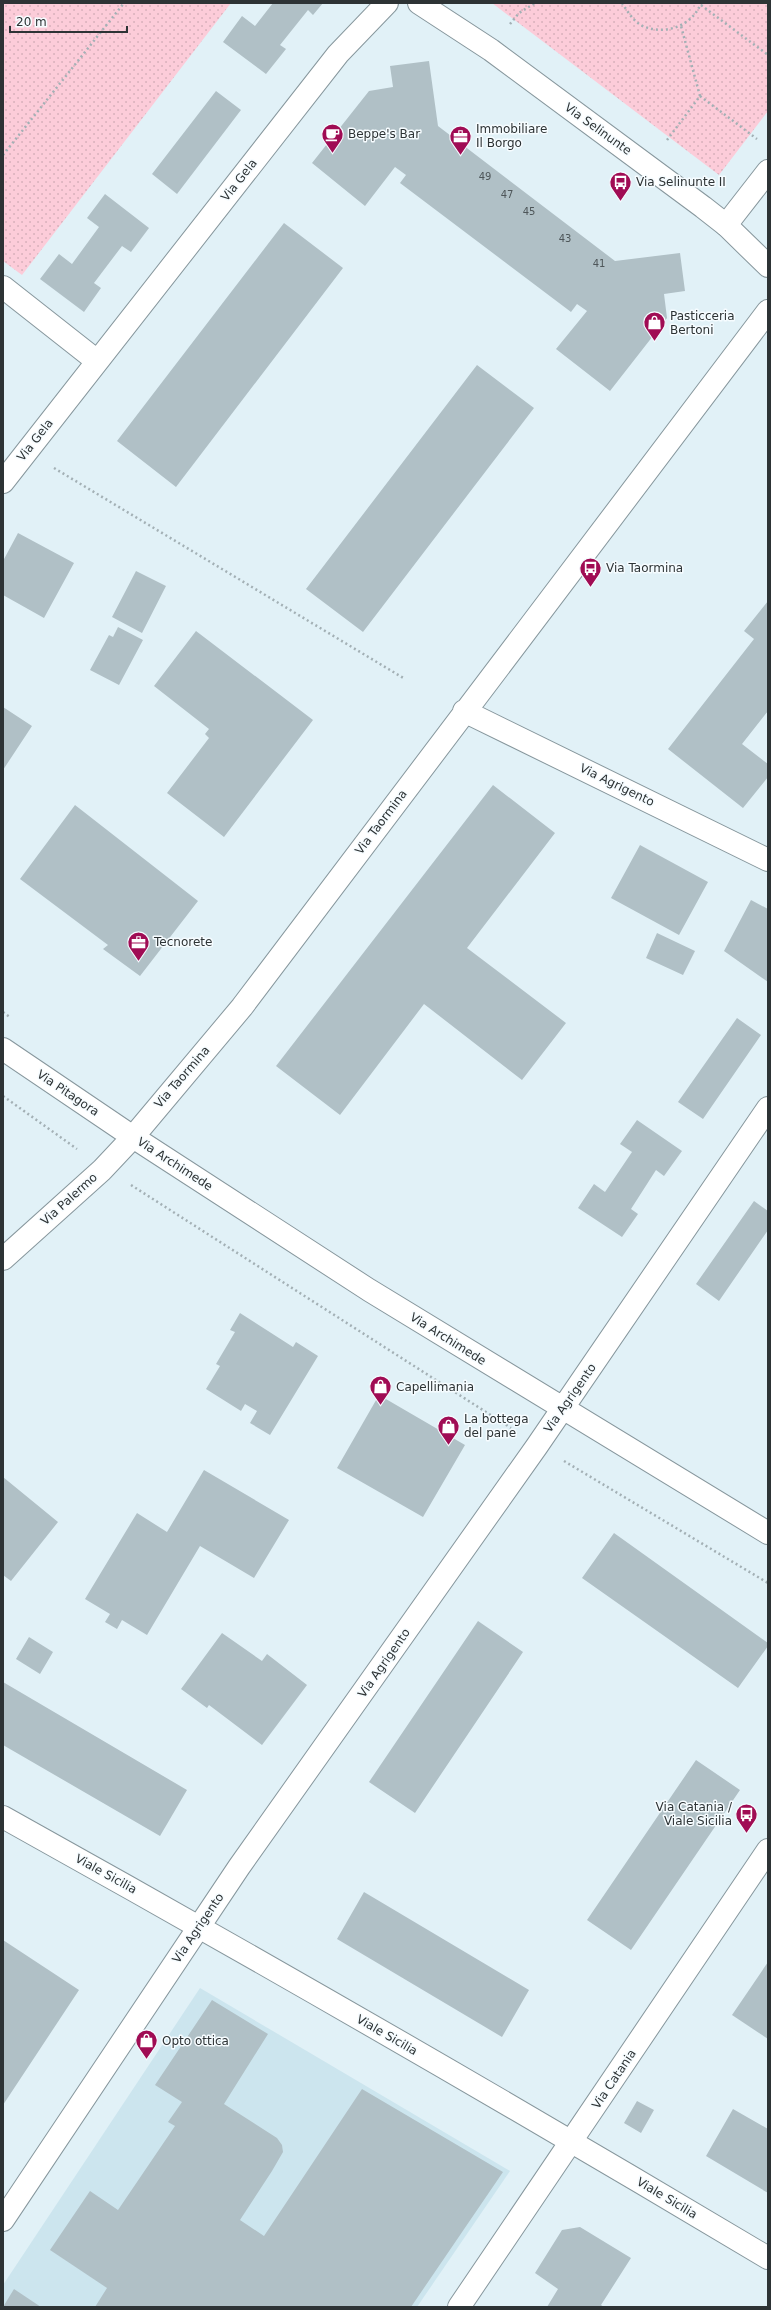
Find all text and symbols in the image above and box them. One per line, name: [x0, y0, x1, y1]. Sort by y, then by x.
scale bar: [10, 8, 127, 34]
text: 20 m: [16, 15, 47, 29]
street label: Via Selinunte: [562, 100, 634, 158]
cafe icon: Beppe's Bar: [319, 121, 345, 154]
place label: Immobiliare Il Borgo: [476, 122, 547, 150]
office icon: Immobiliare Il Borgo: [447, 123, 473, 156]
place label: Beppe's Bar: [348, 127, 420, 141]
street label: Via Gela: [218, 156, 260, 204]
bus stop icon: Via Selinunte II: [608, 169, 634, 202]
house number: 49: [479, 171, 491, 182]
place label: Via Selinunte II: [636, 175, 726, 189]
house number: 47: [501, 189, 513, 200]
house number: 45: [523, 206, 535, 217]
house number: 43: [559, 233, 571, 244]
house number: 41: [593, 258, 605, 269]
place label: Pasticceria Bertoni: [670, 309, 735, 337]
shop icon: Pasticceria Bertoni: [641, 310, 667, 343]
street label: Via Gela: [14, 416, 56, 464]
bus stop icon: Via Taormina: [578, 555, 604, 588]
place label: Via Taormina: [606, 561, 683, 575]
street label: Via Agrigento: [577, 761, 657, 809]
street label: Via Taormina: [352, 787, 410, 857]
office icon: Tecnorete: [125, 929, 151, 962]
place label: Tecnorete: [153, 935, 212, 949]
street label: Via Taormina: [151, 1043, 213, 1111]
street label: Via Pitagora: [34, 1067, 102, 1119]
street label: Via Archimede: [135, 1134, 215, 1194]
street label: Via Palermo: [38, 1170, 100, 1228]
street label: Via Archimede: [407, 1310, 489, 1368]
street label: Via Agrigento: [541, 1361, 599, 1435]
shop icon: Capellimania: [367, 1374, 393, 1407]
place label: Capellimania: [396, 1380, 474, 1394]
place label: La bottega del pane: [464, 1412, 529, 1440]
shop icon: La bottega del pane: [435, 1413, 461, 1446]
street label: Via Agrigento: [355, 1626, 413, 1700]
place label: Via Catania / Viale Sicilia: [656, 1800, 733, 1828]
bus stop icon: Via Catania / Viale Sicilia: [734, 1801, 760, 1834]
street label: Viale Sicilia: [73, 1851, 139, 1897]
street label: Via Agrigento: [169, 1890, 227, 1966]
street label: Viale Sicilia: [354, 2012, 420, 2058]
shop icon: Opto ottica: [133, 2028, 159, 2061]
place label: Opto ottica: [162, 2034, 229, 2048]
street label: Via Catania: [589, 2047, 639, 2111]
street label: Viale Sicilia: [634, 2174, 700, 2222]

